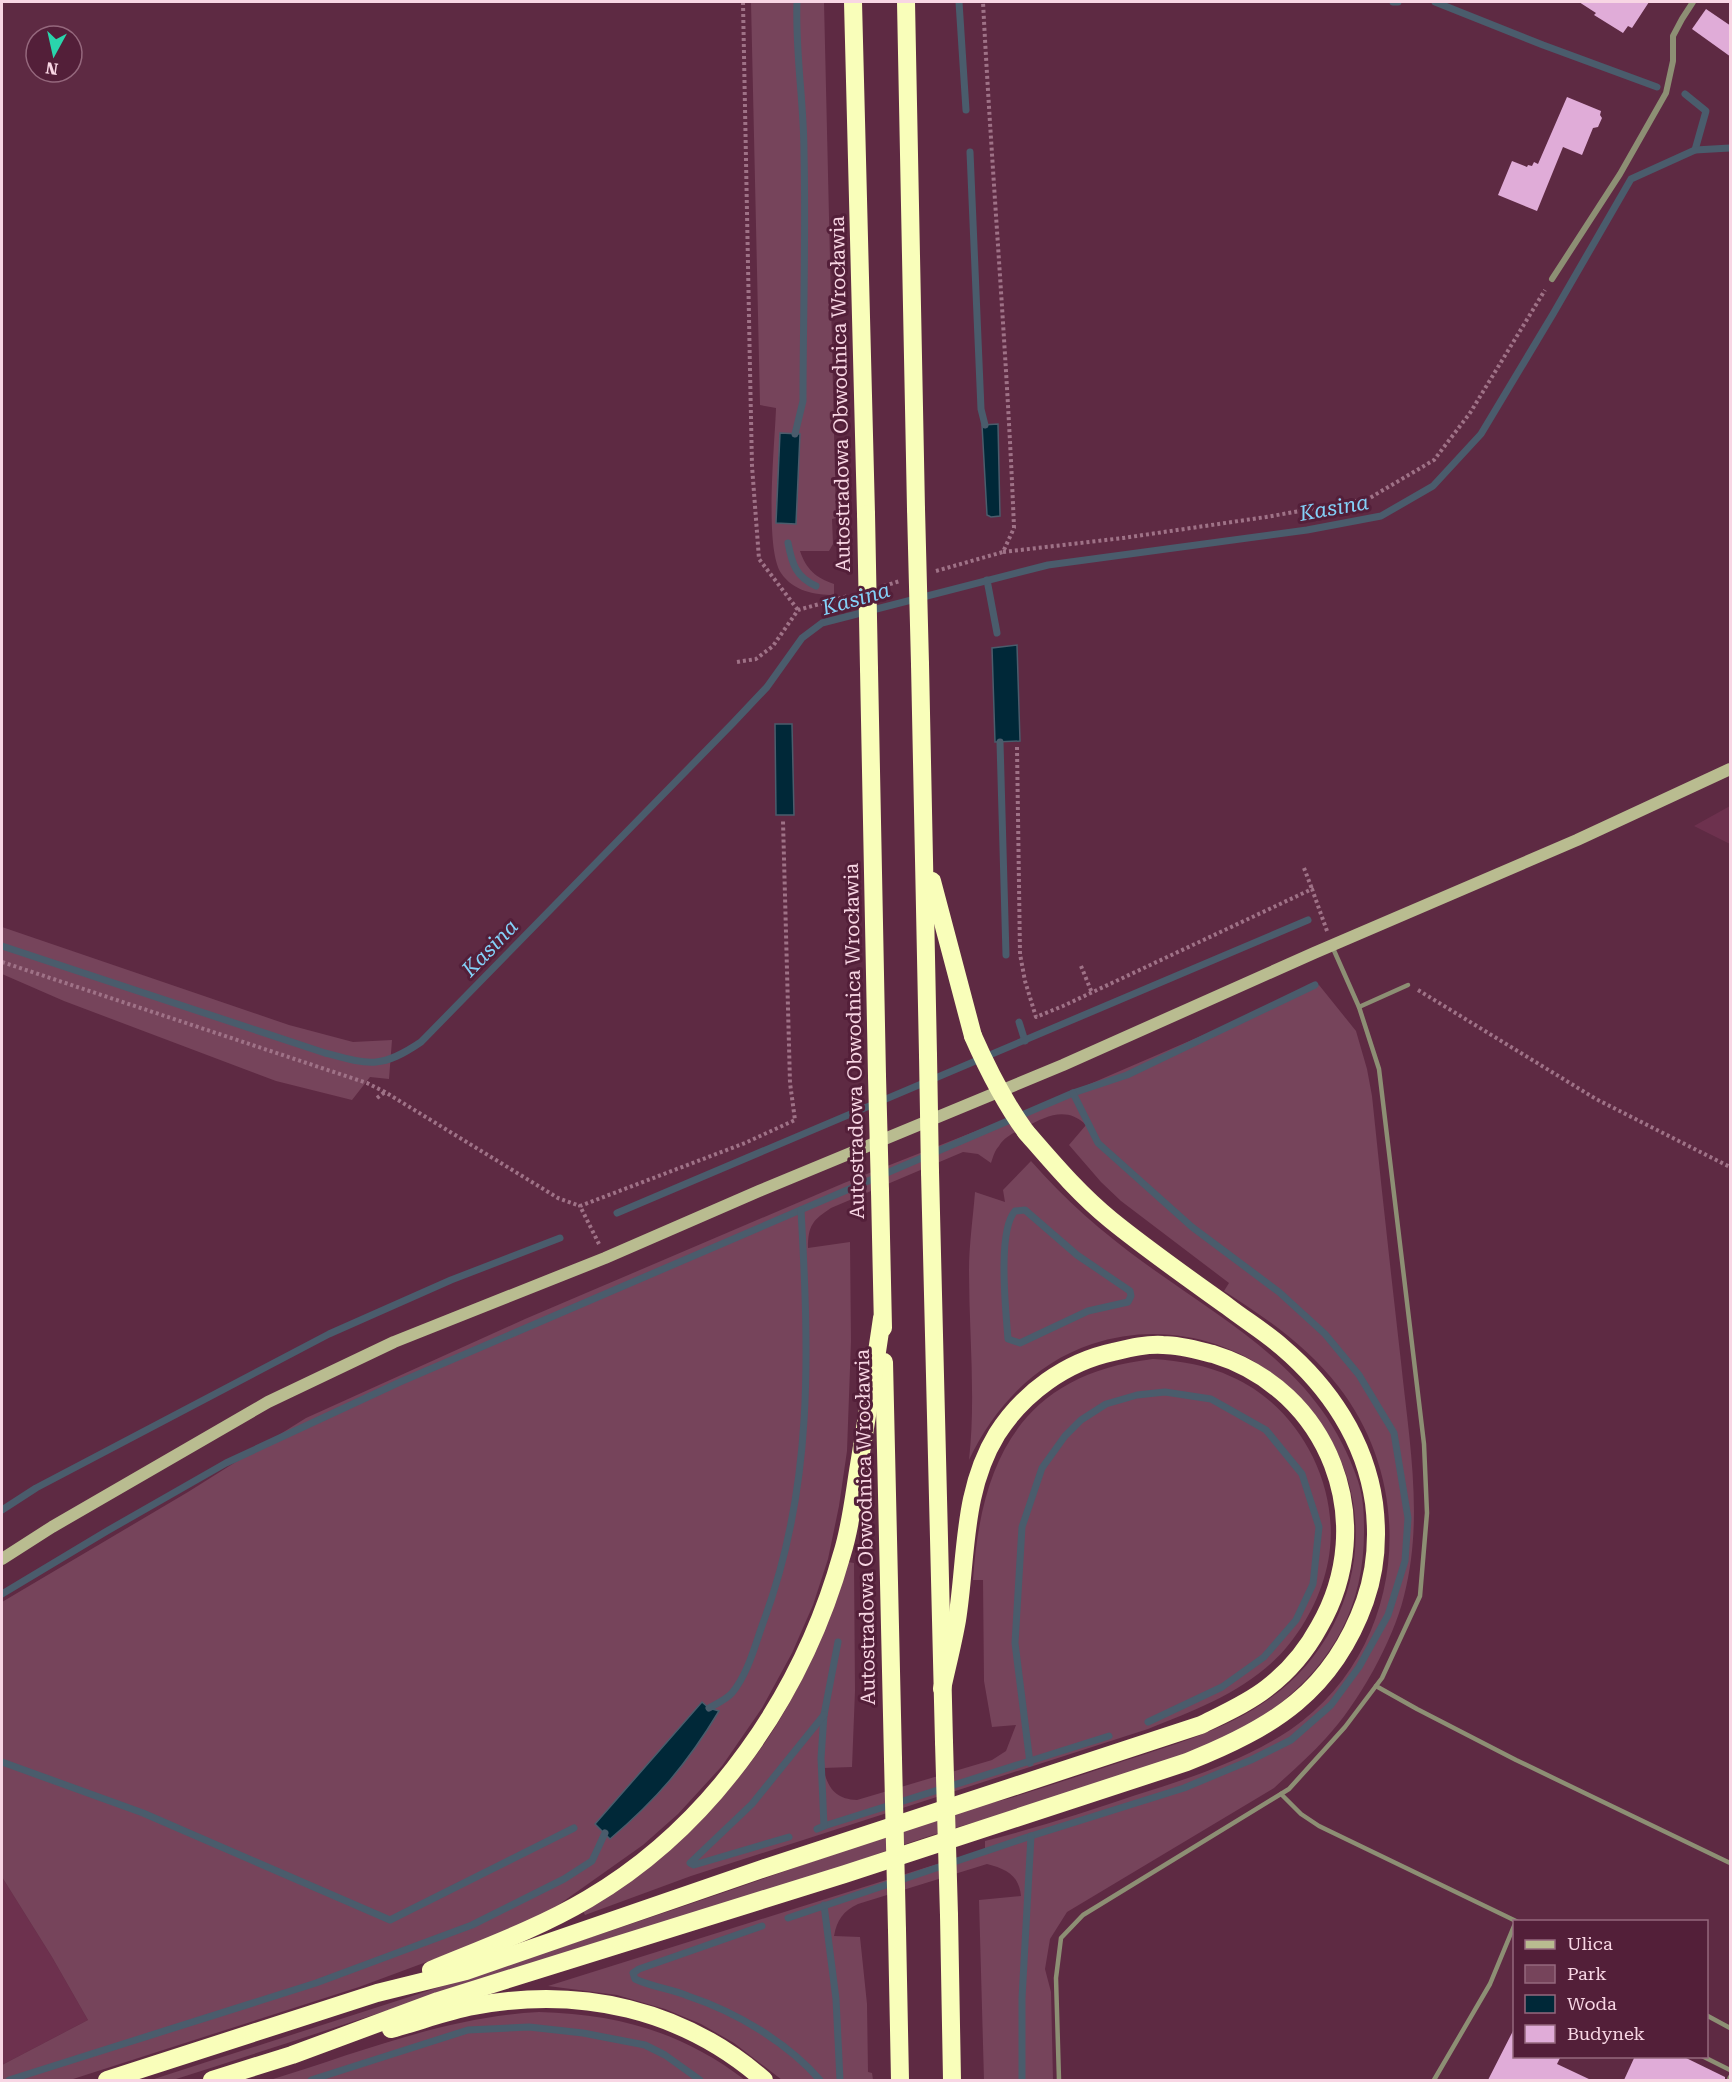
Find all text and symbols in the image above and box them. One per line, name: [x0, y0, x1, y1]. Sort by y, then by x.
north arrow: [24, 24, 84, 84]
text: N: [45, 58, 59, 79]
street label: Autostradowa Obwodnica Wrocławia: [825, 216, 855, 572]
water label: Kasina: [1297, 490, 1371, 526]
water label: Kasina: [818, 578, 893, 620]
street label: Autostradowa Obwodnica Wrocławia: [839, 863, 869, 1219]
water label: Kasina: [456, 915, 523, 982]
street label: Autostradowa Obwodnica Wrocławia: [850, 1349, 880, 1705]
legend: [1513, 1920, 1708, 2058]
text: Ulica: [1567, 1933, 1613, 1954]
text: Park: [1567, 1963, 1607, 1984]
text: Woda: [1567, 1993, 1617, 2014]
text: Budynek: [1567, 2023, 1645, 2044]

